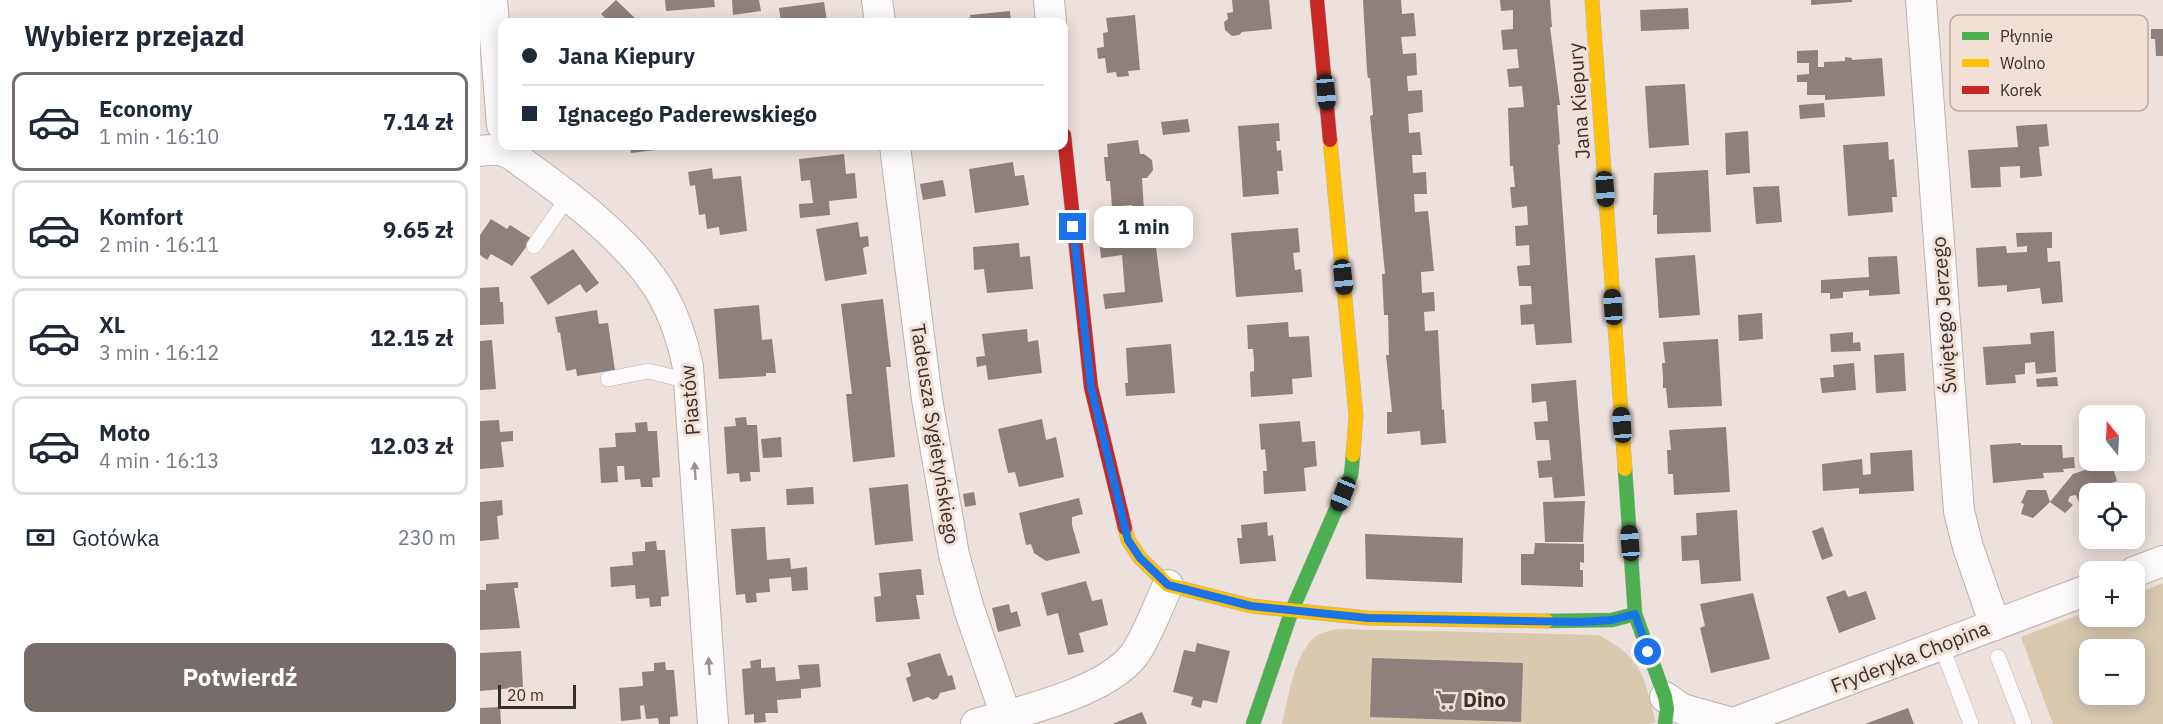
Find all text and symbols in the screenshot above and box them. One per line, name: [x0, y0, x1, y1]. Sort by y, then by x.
legend: [1950, 15, 2148, 111]
text: Wybierz przejazd: [24, 18, 245, 53]
text: Płynnie: [2000, 26, 2053, 46]
text: Jana Kiepury: [558, 41, 695, 70]
street label: Jana Kiepury: [1561, 42, 1596, 160]
text: Wolno: [2000, 53, 2045, 73]
car: [1315, 73, 1337, 111]
text: Korek: [2000, 80, 2042, 100]
text: Economy: [99, 94, 193, 123]
icon: car: [27, 95, 81, 149]
text: Ignacego Paderewskiego: [558, 99, 817, 128]
text: 7.14 zł: [383, 107, 453, 136]
text: 1 min · 16:10: [99, 123, 219, 150]
car: [1595, 170, 1615, 208]
text: Komfort: [99, 202, 184, 231]
icon: car: [27, 203, 81, 257]
callout: 1 min: [1094, 206, 1193, 248]
route end: [1059, 213, 1086, 240]
text: 1 min: [1117, 213, 1170, 240]
text: 9.65 zł: [383, 215, 453, 244]
text: 2 min · 16:11: [99, 231, 219, 258]
street label: Świętego Jerzego: [1925, 236, 1962, 395]
car: [1332, 258, 1354, 296]
car: [1603, 288, 1623, 326]
text: XL: [99, 310, 125, 339]
icon: car: [27, 311, 81, 365]
street label: Tadeusza Sygietyńskiego: [905, 322, 966, 546]
text: 12.15 zł: [370, 323, 453, 352]
text: 3 min · 16:12: [99, 339, 219, 366]
street label: Piastów: [673, 364, 706, 436]
north arrow: [2079, 405, 2145, 471]
map controls: [2079, 405, 2145, 705]
car: [1612, 406, 1632, 444]
text: Moto: [99, 418, 150, 447]
icon: car: [27, 419, 81, 473]
text: 12.03 zł: [370, 431, 453, 460]
text: 4 min · 16:13: [99, 447, 219, 474]
one-way arrow: [691, 462, 700, 481]
car: [1328, 474, 1358, 514]
button: locate: [2079, 483, 2145, 549]
icon: cash: [24, 521, 57, 554]
text: Gotówka: [72, 523, 160, 552]
text: 230 m: [398, 524, 456, 551]
car: [1620, 524, 1640, 562]
button: +: [2079, 561, 2145, 627]
street label: Fryderyka Chopina: [1827, 614, 1993, 699]
route start: [1634, 638, 1661, 665]
button: −: [2079, 639, 2145, 705]
button: Potwierdź: [24, 643, 456, 712]
one-way arrow: [704, 656, 713, 675]
scale bar: [498, 682, 576, 710]
text: 20 m: [507, 685, 544, 705]
place label: Dino: [1463, 686, 1506, 713]
supermarket icon: Dino: [1434, 688, 1458, 712]

